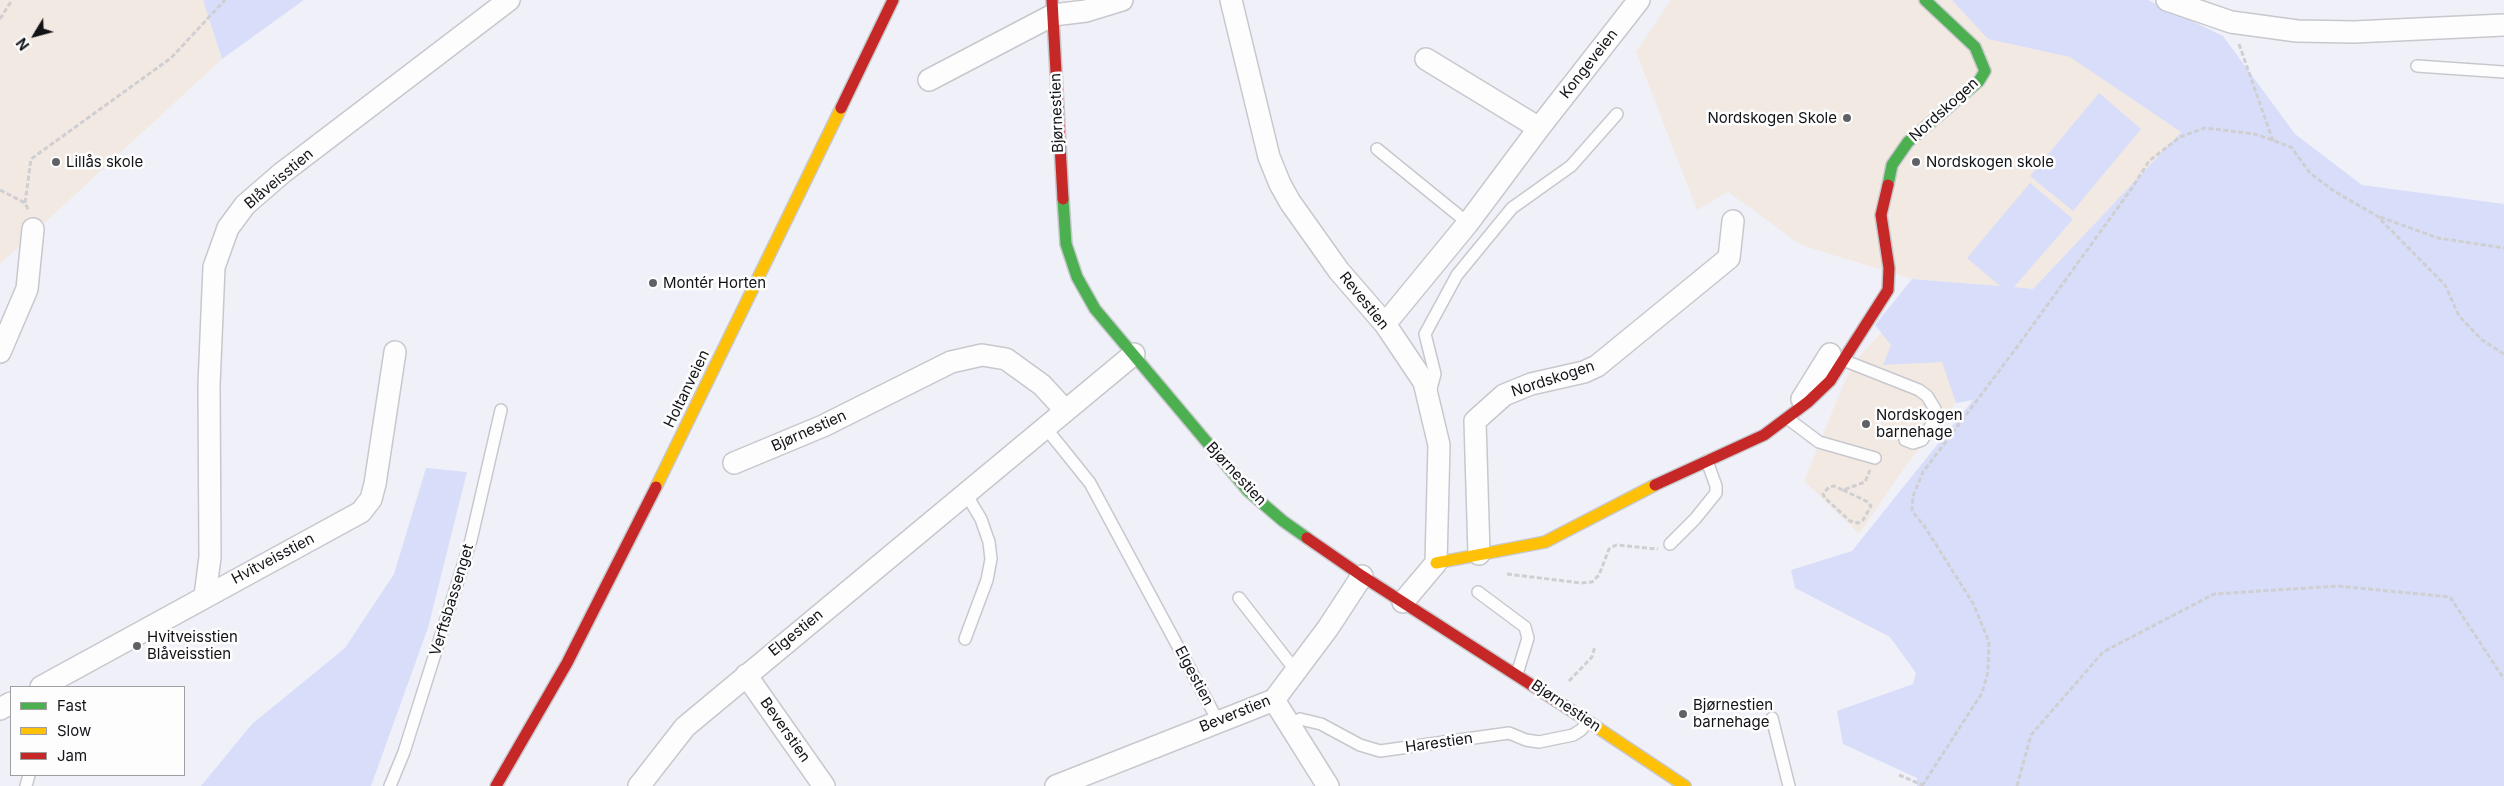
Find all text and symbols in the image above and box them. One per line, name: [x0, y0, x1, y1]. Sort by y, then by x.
north arrow: [10, 10, 60, 60]
street label: Kongeveien: [1556, 26, 1622, 102]
text: N: [13, 35, 33, 54]
street label: Bjørnestien: [1047, 73, 1067, 153]
street label: Nordskogen: [1906, 74, 1982, 146]
place label: Nordskogen Skole: [1707, 109, 1837, 127]
marker: Nordskogen Skole: [1841, 112, 1853, 124]
street label: Blåveisstien: [241, 145, 317, 213]
place label: Lillås skole: [66, 153, 143, 171]
place label: Nordskogen skole: [1926, 153, 2054, 171]
marker: Lillås skole: [50, 156, 62, 168]
marker: Nordskogen skole: [1910, 156, 1922, 168]
street label: Revestien: [1335, 269, 1393, 333]
place label: Montér Horten: [663, 274, 766, 292]
marker: Montér Horten: [647, 277, 659, 289]
street label: Holtanveien: [660, 347, 714, 431]
street label: Nordskogen: [1509, 357, 1597, 401]
place label: Nordskogen barnehage: [1876, 406, 1962, 441]
street label: Bjørnestien: [769, 407, 849, 455]
marker: Nordskogen barnehage: [1860, 418, 1872, 430]
street label: Bjørnestien: [1202, 439, 1270, 509]
street label: Hvitveisstien: [229, 530, 317, 588]
street label: Verftsbassenget: [426, 542, 478, 658]
street label: Elgestien: [765, 606, 827, 660]
place label: Hvitveisstien Blåveisstien: [147, 628, 238, 663]
marker: Hvitveisstien Blåveisstien: [131, 640, 143, 652]
street label: Elgestien: [1171, 643, 1217, 709]
street label: Bjørnestien: [1528, 676, 1604, 736]
legend: [10, 686, 185, 776]
street label: Beverstien: [1197, 692, 1273, 736]
street label: Beverstien: [756, 694, 814, 766]
text: Fast: [57, 696, 87, 715]
place label: Bjørnestien barnehage: [1693, 696, 1773, 731]
marker: Bjørnestien barnehage: [1677, 708, 1689, 720]
text: Slow: [57, 721, 91, 740]
street label: Harestien: [1404, 729, 1474, 757]
text: Jam: [57, 746, 87, 765]

